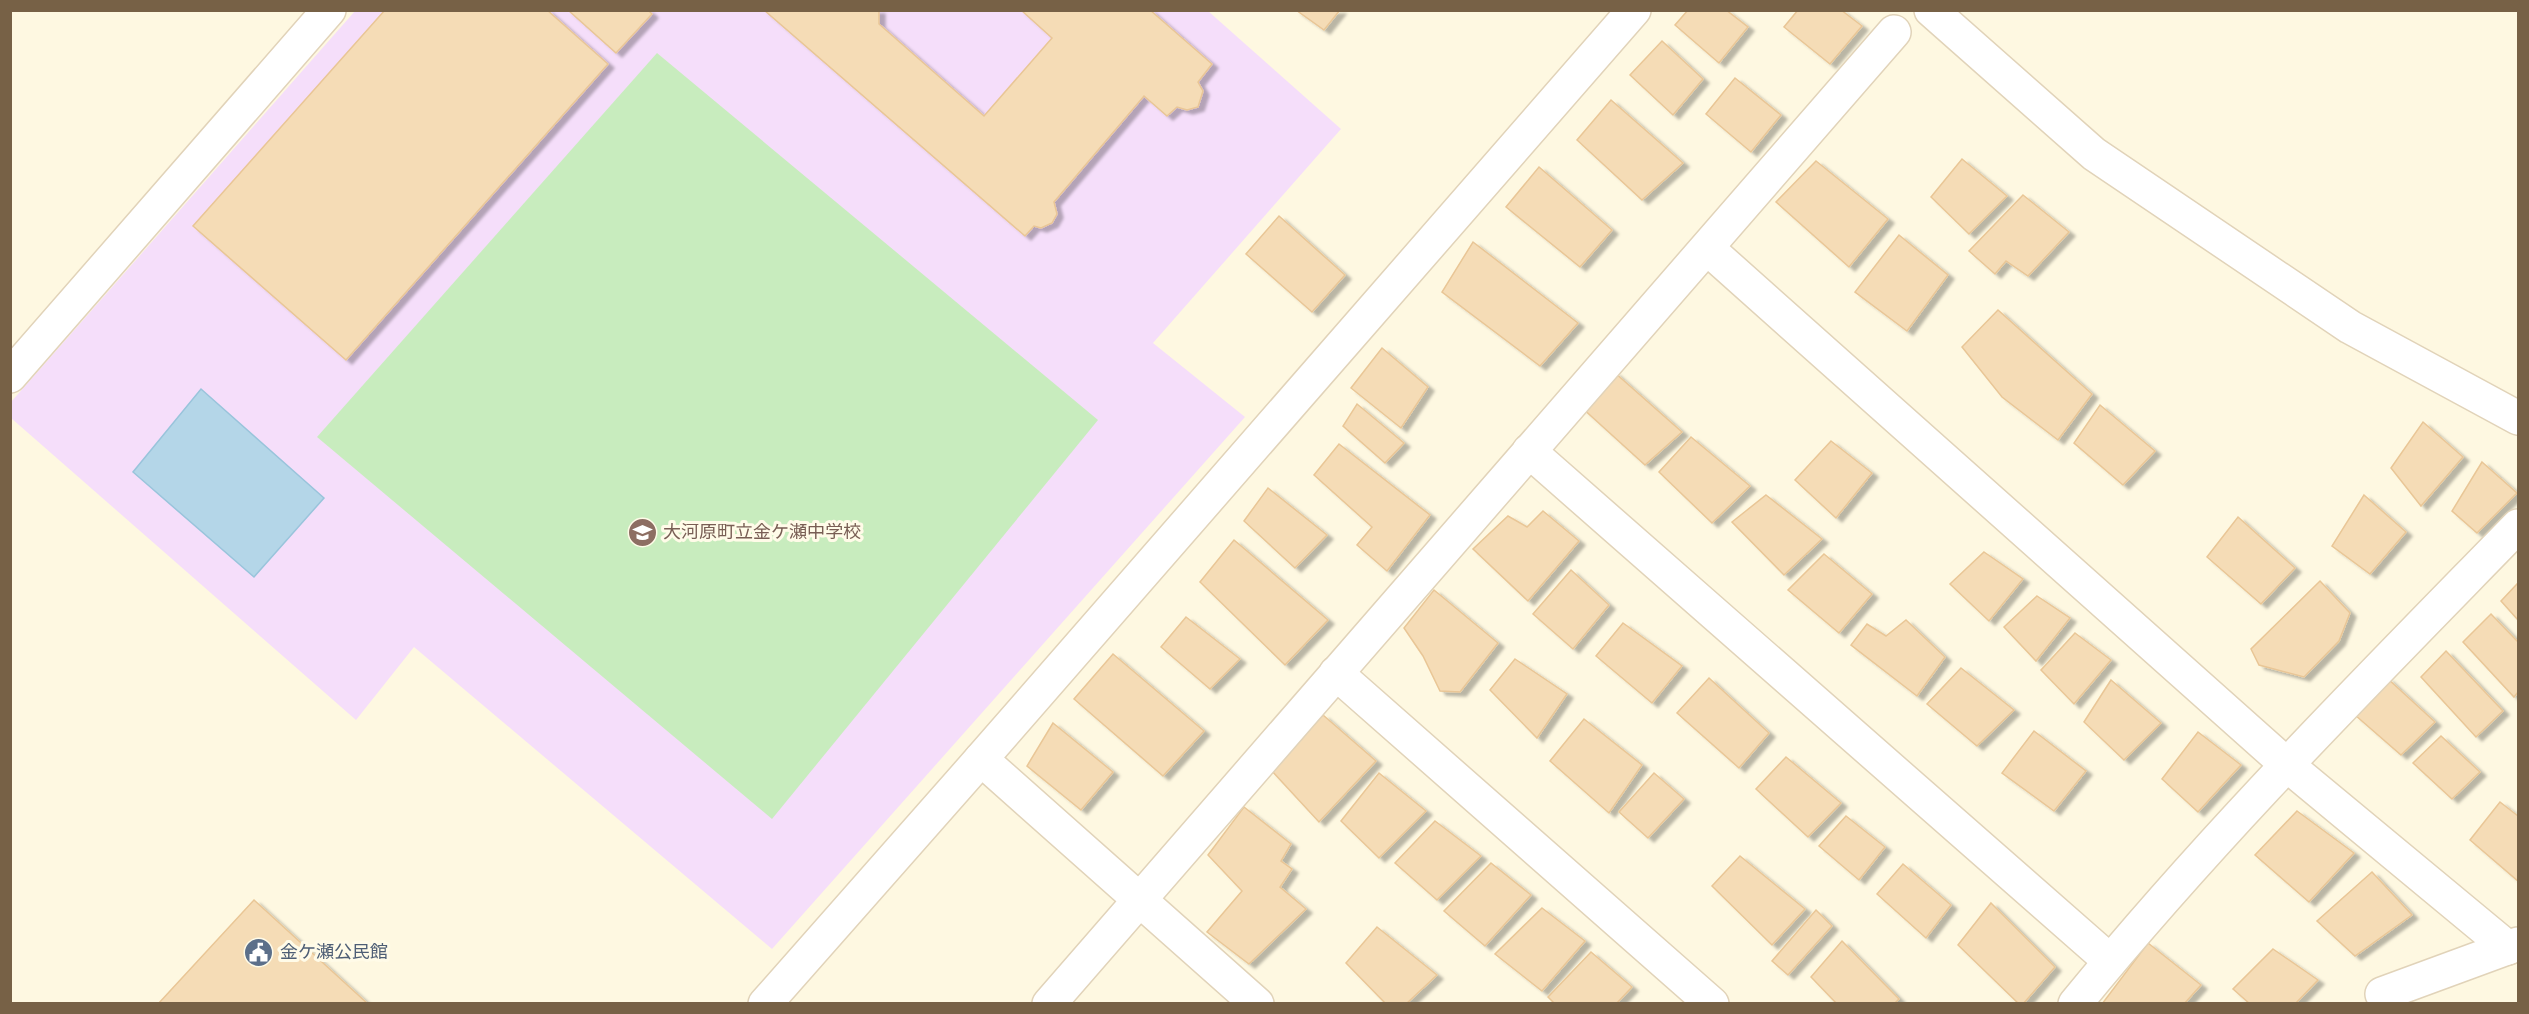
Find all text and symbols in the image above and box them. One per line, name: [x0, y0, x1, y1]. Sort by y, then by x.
school or university icon: 大河原町立金ケ瀬中学校: [626, 516, 658, 548]
place label: 大河原町立金ケ瀬中学校: [663, 519, 861, 544]
public building icon: 金ケ瀬公民館: [243, 936, 275, 968]
place label: 金ケ瀬公民館: [280, 939, 388, 964]

